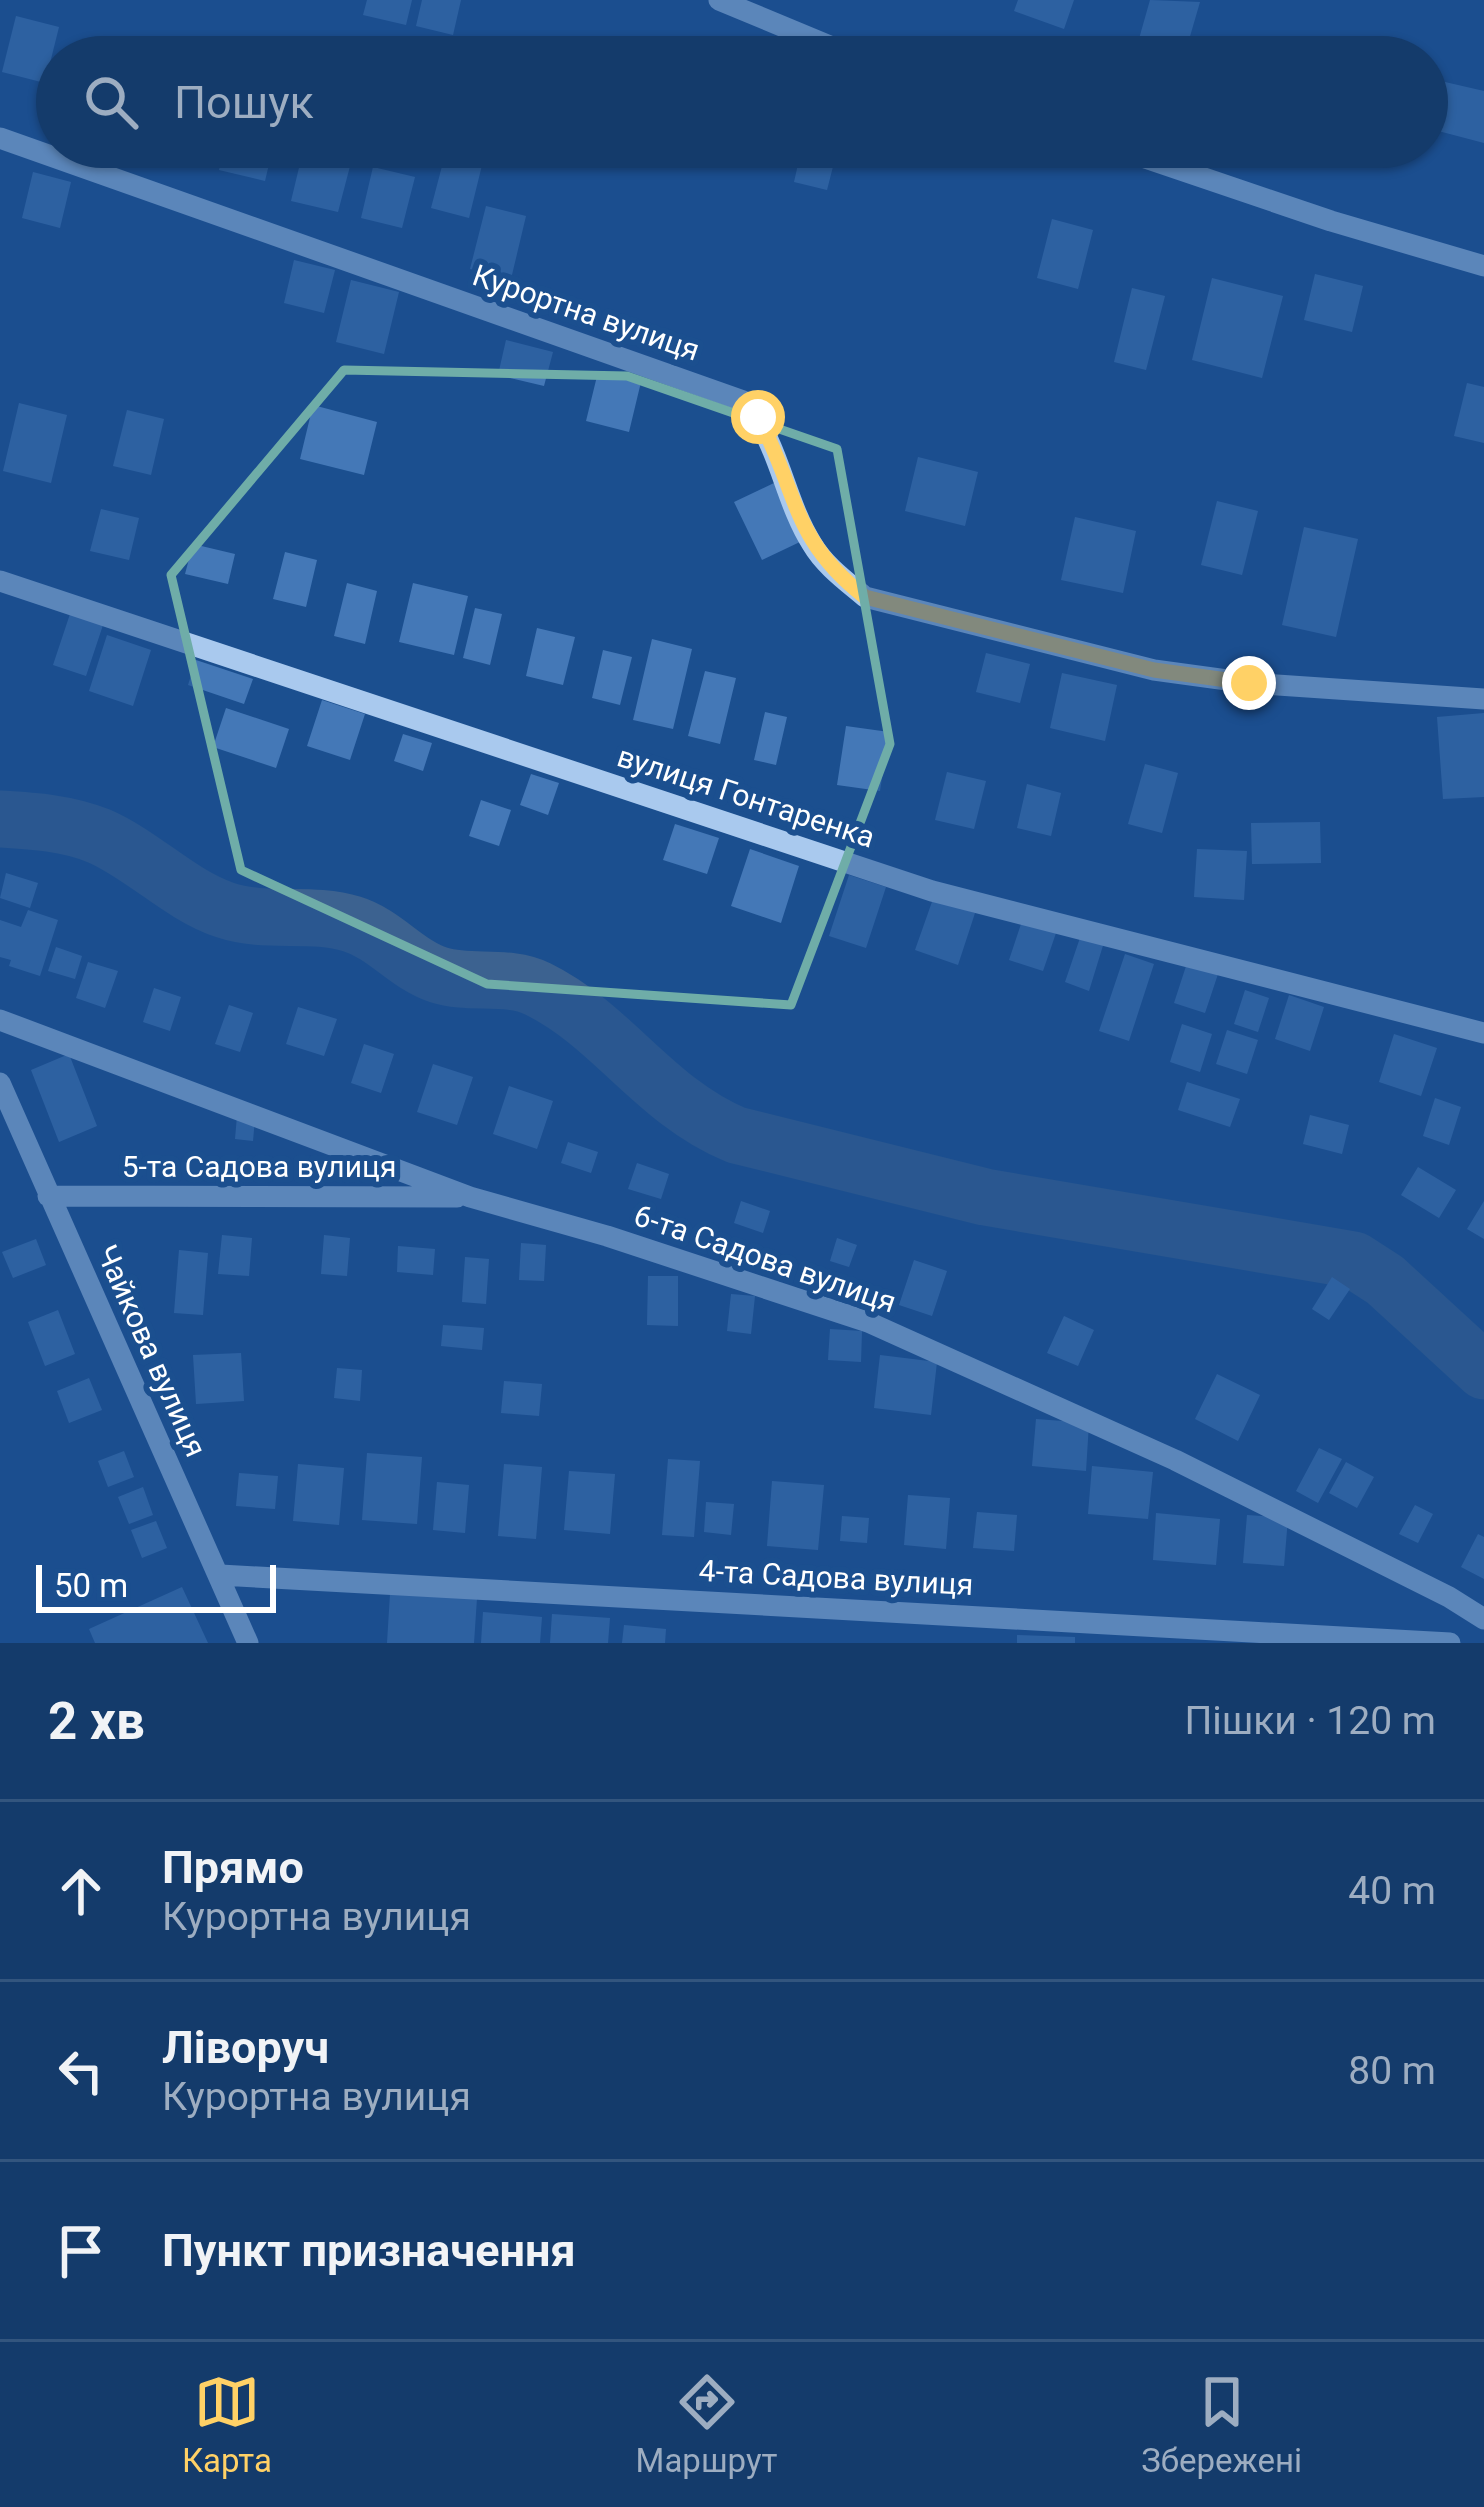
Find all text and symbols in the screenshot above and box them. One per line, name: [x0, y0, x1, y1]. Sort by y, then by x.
search box: [36, 36, 1448, 168]
icon: search: [78, 69, 144, 135]
text: Пошук: [174, 76, 314, 129]
street label: Курортна вулиця: [468, 257, 704, 368]
route start: [731, 390, 785, 444]
route end: [1222, 656, 1276, 710]
street label: вулиця Гонтаренка: [613, 738, 879, 855]
street label: 5-та Садова вулиця: [122, 1149, 396, 1184]
street label: 6-та Садова вулиця: [630, 1197, 901, 1320]
street label: Чайкова вулиця: [89, 1240, 214, 1462]
street label: 4-та Садова вулиця: [698, 1553, 974, 1602]
scale bar: [36, 1559, 276, 1612]
text: 50 m: [54, 1566, 128, 1605]
text: 2 хв: [48, 1692, 145, 1751]
text: Пішки · 120 m: [1184, 1698, 1436, 1744]
text: Прямо: [162, 1841, 304, 1894]
icon: ahead: [48, 1858, 114, 1924]
text: 40 m: [1348, 1868, 1436, 1914]
text: Курортна вулиця: [162, 1894, 471, 1940]
text: Ліворуч: [162, 2021, 329, 2074]
icon: left: [48, 2038, 114, 2104]
text: 80 m: [1348, 2048, 1436, 2094]
text: Курортна вулиця: [162, 2074, 471, 2120]
icon: arrive: [48, 2218, 114, 2284]
text: Пункт призначення: [162, 2224, 576, 2277]
tab: Карта: [182, 2369, 272, 2480]
tab: Маршрут: [636, 2369, 777, 2480]
tab: Збережені: [1141, 2369, 1302, 2480]

